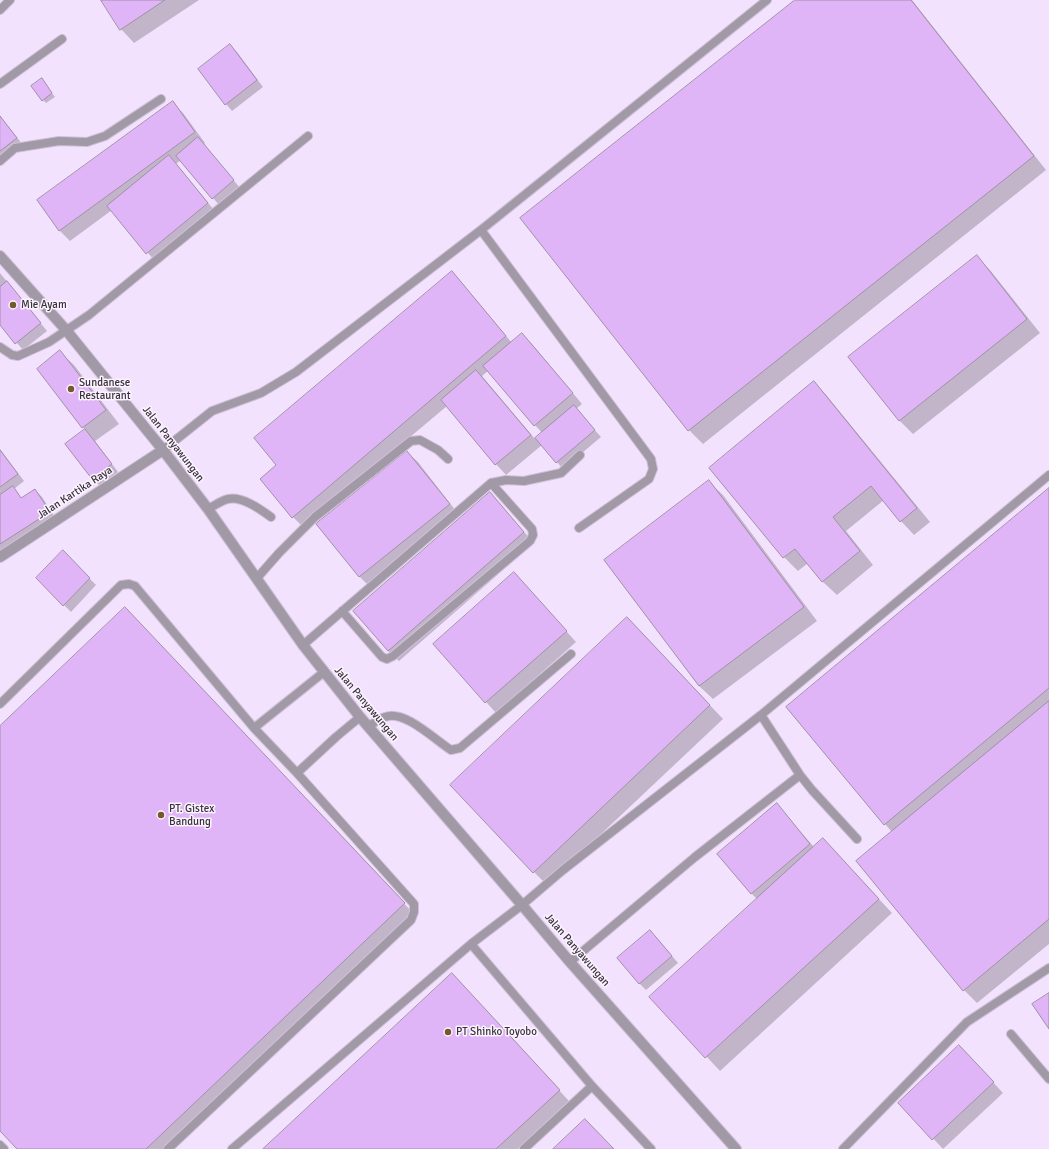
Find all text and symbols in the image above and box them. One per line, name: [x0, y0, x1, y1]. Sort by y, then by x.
place label: Mie Ayam: [21, 298, 67, 312]
marker: Mie Ayam: [8, 300, 18, 310]
place label: Sundanese Restaurant: [79, 376, 131, 402]
marker: Sundanese Restaurant: [66, 384, 76, 394]
street label: Jalan Panyawungan: [139, 403, 207, 485]
street label: Jalan Kartika Raya: [35, 464, 115, 522]
street label: Jalan Panyawungan: [331, 664, 401, 744]
place label: PT. Gistex Bandung: [169, 802, 214, 828]
marker: PT. Gistex Bandung: [156, 810, 166, 820]
street label: Jalan Panyawungan: [542, 911, 612, 989]
place label: PT Shinko Toyobo: [456, 1025, 537, 1039]
marker: PT Shinko Toyobo: [443, 1027, 453, 1037]

